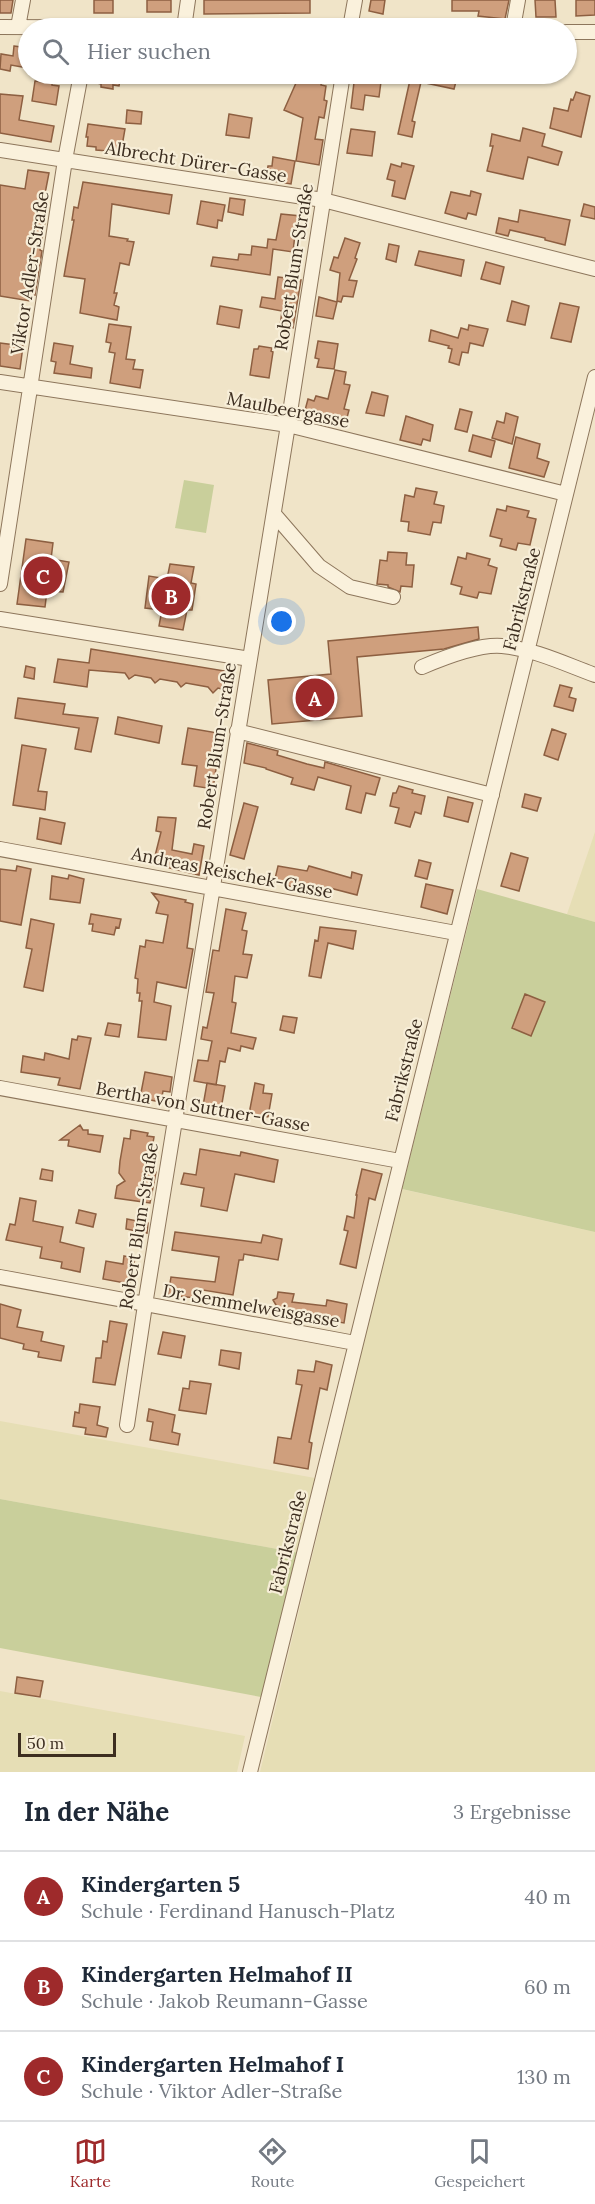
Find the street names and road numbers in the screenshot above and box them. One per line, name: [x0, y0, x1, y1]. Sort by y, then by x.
street label: Albrecht Dürer-Gasse: [103, 136, 289, 187]
street label: Robert Blum-Straße: [269, 181, 318, 352]
street label: Viktor Adler-Straße: [5, 189, 54, 357]
street label: Maulbeergasse: [225, 386, 352, 433]
street label: Fabrikstraße: [498, 545, 546, 653]
street label: Robert Blum-Straße: [192, 660, 241, 831]
street label: Andreas Reischek-Gasse: [128, 842, 335, 903]
street label: Fabrikstraße: [380, 1016, 428, 1124]
street label: Bertha von Suttner-Gasse: [94, 1076, 312, 1137]
street label: Robert Blum-Straße: [114, 1140, 163, 1311]
street label: Dr. Semmelweisgasse: [161, 1279, 342, 1332]
street label: Fabrikstraße: [264, 1488, 312, 1596]

